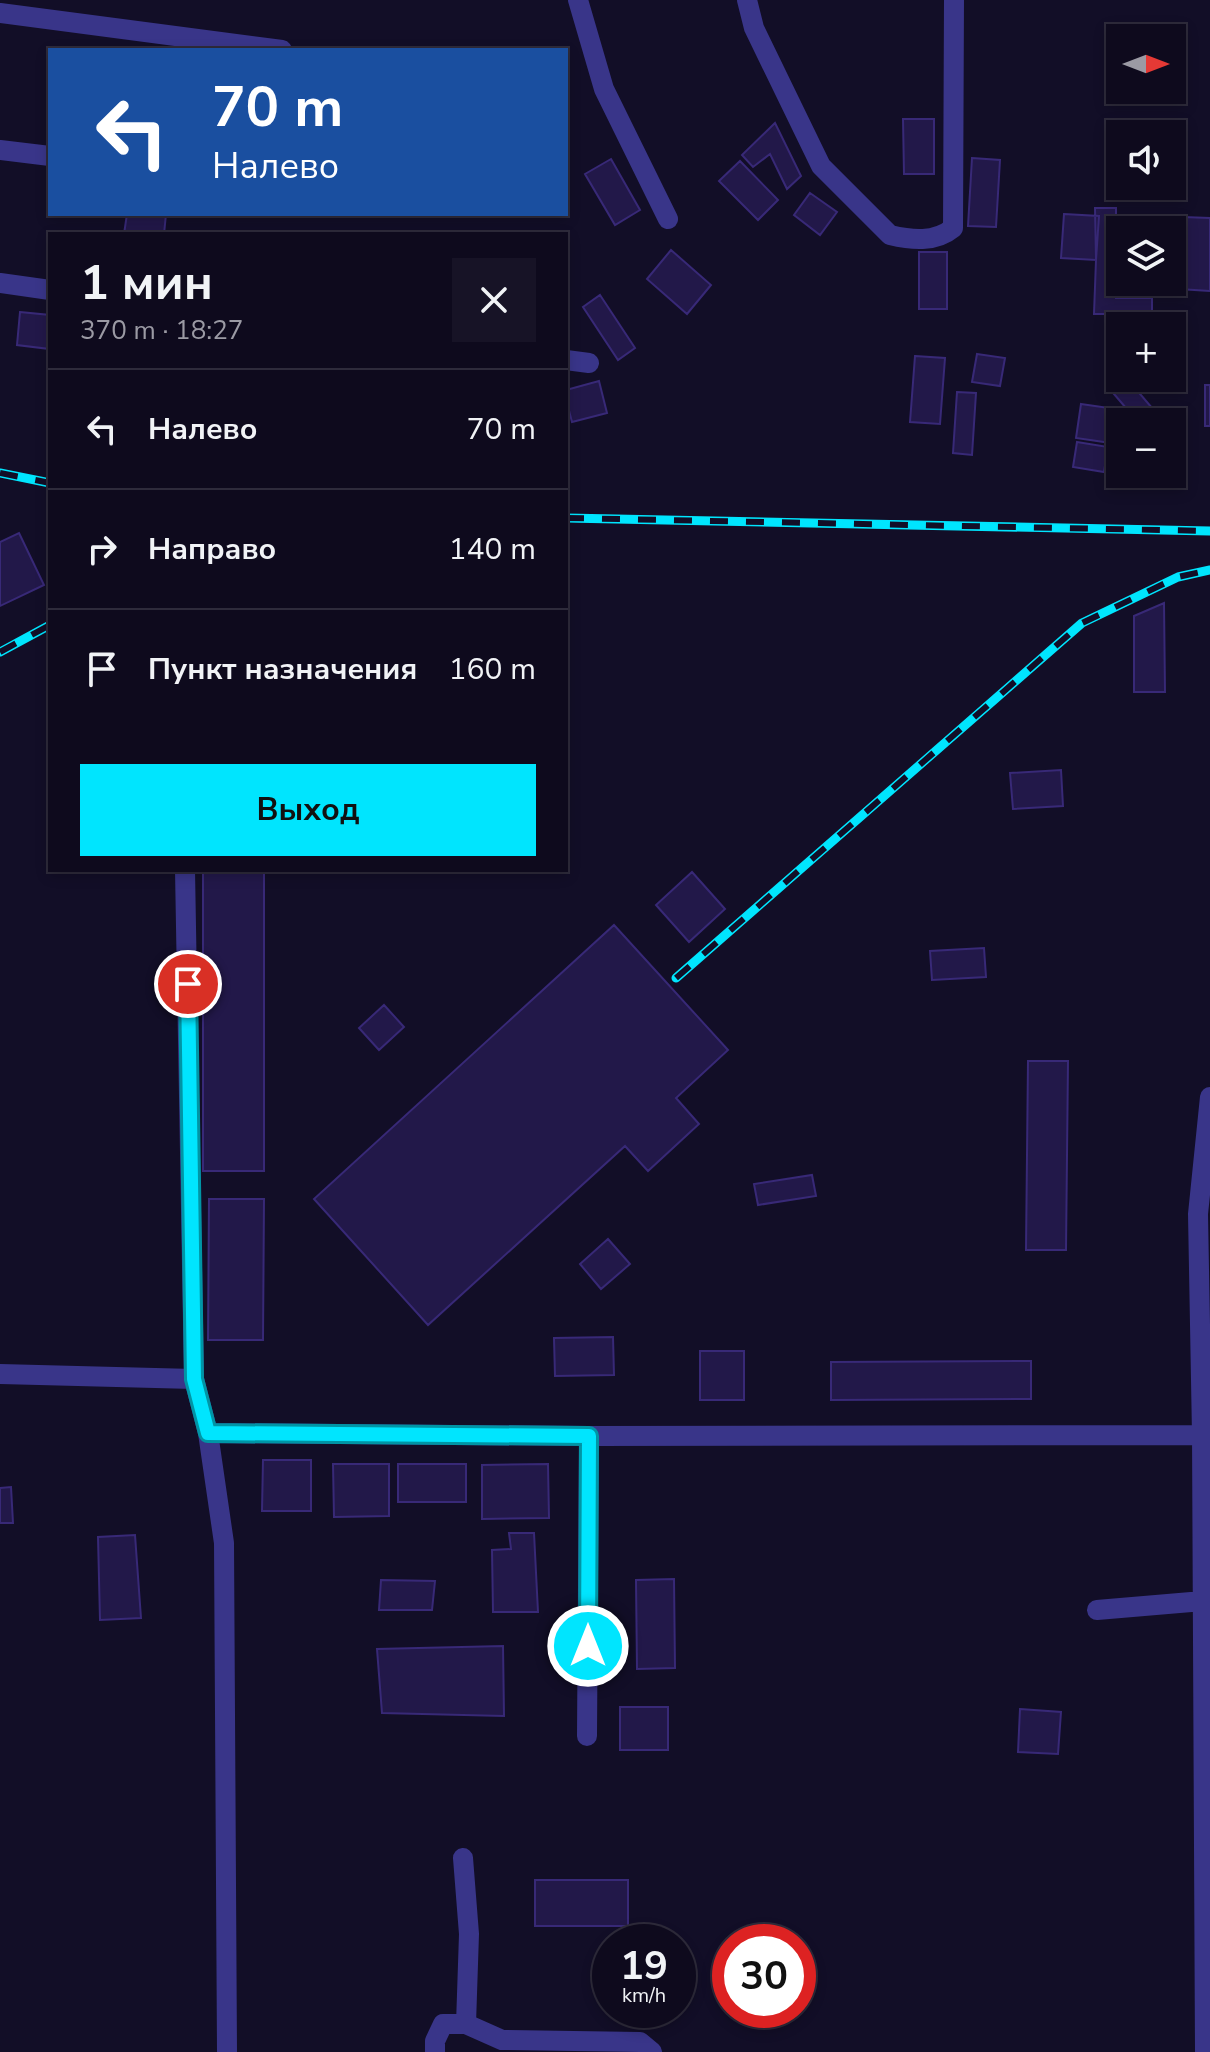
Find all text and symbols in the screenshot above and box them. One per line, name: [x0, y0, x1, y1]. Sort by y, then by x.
north arrow: [1106, 24, 1186, 104]
map controls: [1106, 24, 1186, 488]
text: 70 m: [212, 69, 343, 146]
icon: left: [80, 80, 184, 184]
button: sound: [1106, 120, 1186, 200]
text: Налево: [212, 142, 339, 191]
button: layers: [1106, 216, 1186, 296]
text: 1 мин: [80, 250, 213, 316]
button: close: [452, 258, 536, 342]
button: +: [1106, 312, 1186, 392]
text: 370 m · 18:27: [80, 313, 243, 348]
icon: left: [80, 407, 124, 451]
button: −: [1106, 408, 1186, 488]
text: Налево: [148, 409, 257, 450]
text: 70 m: [467, 409, 536, 450]
icon: right: [80, 527, 124, 571]
text: Направо: [148, 529, 276, 570]
text: 140 m: [449, 529, 536, 570]
icon: arrive: [80, 647, 124, 691]
text: Пункт назначения: [148, 649, 417, 690]
text: 160 m: [449, 649, 536, 690]
button: Выход: [80, 764, 536, 856]
pin: [154, 950, 222, 1018]
icon: arrive: [166, 962, 210, 1006]
position arrow: [546, 1604, 630, 1688]
speed limit sign: 30: [712, 1924, 816, 2028]
text: 19: [620, 1939, 668, 1993]
text: km/h: [622, 1982, 666, 2009]

